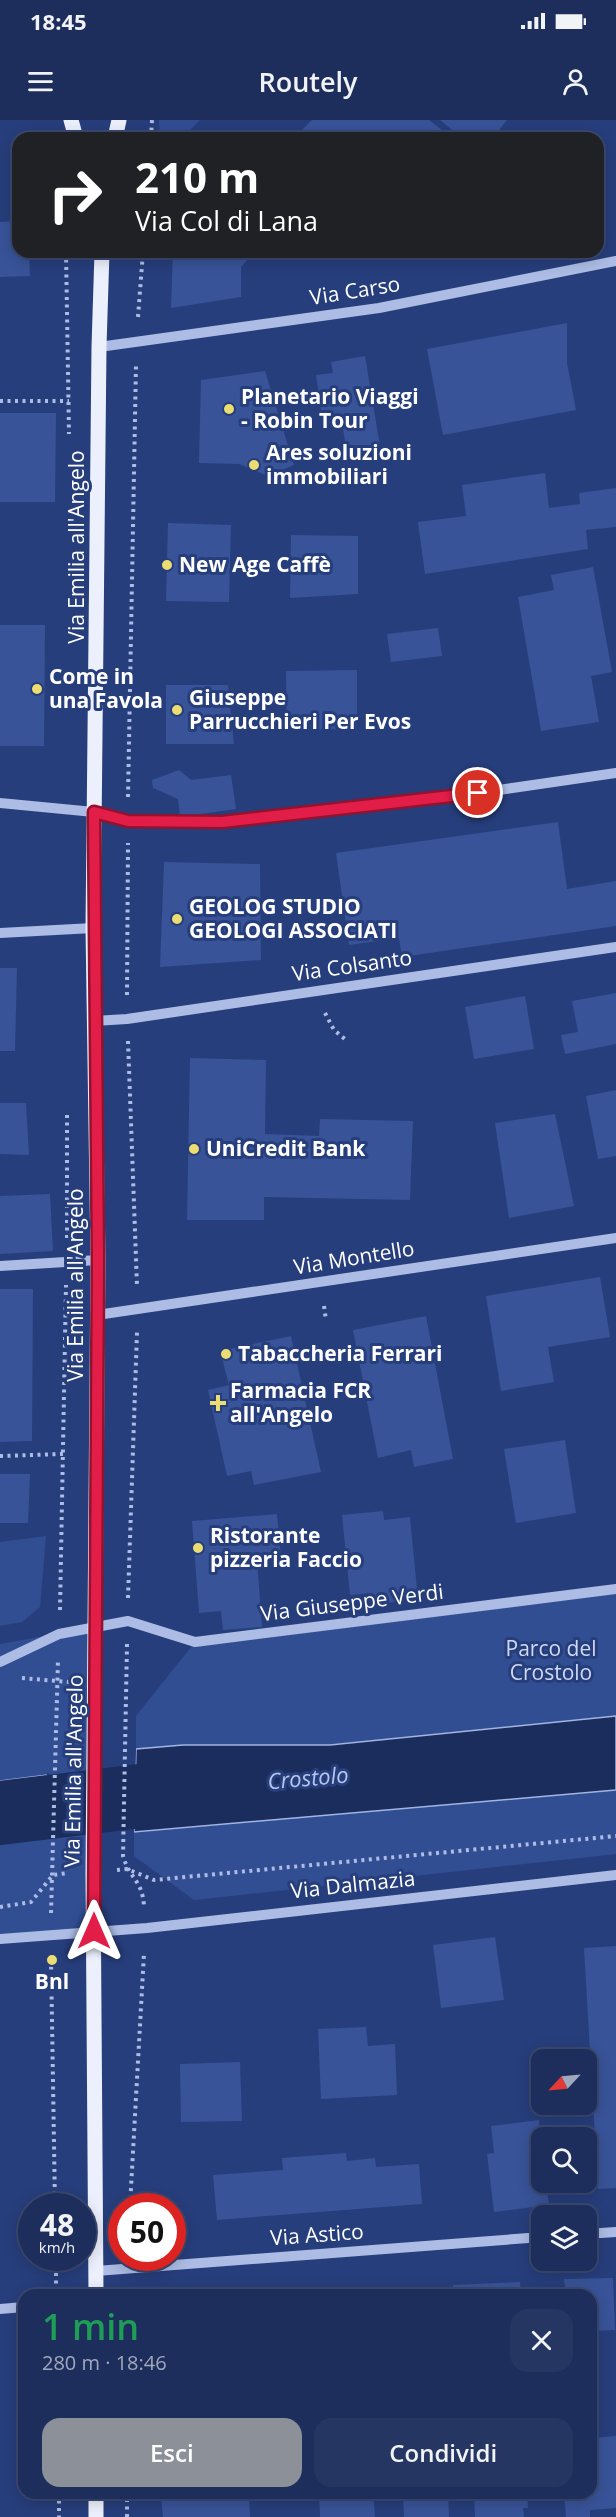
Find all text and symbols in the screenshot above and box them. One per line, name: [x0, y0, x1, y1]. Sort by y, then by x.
text: 18:45: [30, 6, 87, 36]
text: Routely: [258, 63, 358, 100]
icon: menu: [24, 65, 57, 98]
icon: person: [559, 65, 592, 98]
text: 210 m: [135, 148, 259, 205]
icon: right: [36, 156, 114, 234]
text: Via Col di Lana: [135, 202, 318, 239]
street label: Via Carso: [308, 269, 402, 311]
place label: Planetario Viaggi - Robin Tour: [241, 382, 419, 434]
marker: Planetario Viaggi - Robin Tour: [222, 402, 236, 416]
place label: Ares soluzioni immobiliari: [266, 438, 412, 490]
street label: Via Emilia all'Angelo: [62, 450, 90, 644]
marker: Ares soluzioni immobiliari: [247, 458, 261, 472]
place label: New Age Caffè: [179, 550, 331, 578]
marker: New Age Caffè: [160, 558, 174, 572]
place label: Come in una Favola: [49, 662, 163, 714]
marker: Come in una Favola: [30, 682, 44, 696]
place label: Giuseppe Parrucchieri Per Evos: [189, 683, 411, 735]
marker: Giuseppe Parrucchieri Per Evos: [170, 703, 184, 717]
pin: [452, 767, 503, 818]
icon: arrive: [461, 776, 494, 809]
place label: GEOLOG STUDIO GEOLOGI ASSOCIATI: [189, 892, 397, 944]
marker: GEOLOG STUDIO GEOLOGI ASSOCIATI: [170, 912, 184, 926]
street label: Via Colsanto: [290, 943, 414, 987]
place label: UniCredit Bank: [206, 1134, 366, 1162]
marker: UniCredit Bank: [187, 1142, 201, 1156]
street label: Via Emilia all'Angelo: [61, 1188, 89, 1382]
street label: Via Montello: [291, 1234, 416, 1280]
place label: Tabaccheria Ferrari: [238, 1339, 442, 1367]
marker: Tabaccheria Ferrari: [219, 1347, 233, 1361]
place label: Farmacia FCR all'Angelo: [230, 1376, 371, 1428]
marker: Farmacia FCR all'Angelo: [211, 1396, 225, 1410]
place label: Ristorante pizzeria Faccio: [210, 1521, 362, 1573]
marker: Ristorante pizzeria Faccio: [191, 1541, 205, 1555]
street label: Via Giuseppe Verdi: [259, 1577, 445, 1627]
park label: Parco del Crostolo: [506, 1634, 596, 1686]
street label: Via Emilia all'Angelo: [57, 1674, 89, 1868]
water label: Crostolo: [266, 1759, 350, 1795]
street label: Via Dalmazia: [289, 1864, 417, 1904]
position arrow: [62, 1899, 126, 1963]
marker: Bnl: [45, 1953, 59, 1967]
place label: Bnl: [35, 1967, 69, 1995]
north arrow: [531, 2049, 597, 2115]
map controls: [531, 2049, 597, 2271]
button: search: [531, 2127, 597, 2193]
speed limit sign: 50: [108, 2193, 186, 2271]
text: 48: [40, 2204, 74, 2245]
button: layers: [531, 2205, 597, 2271]
street label: Via Astico: [269, 2217, 365, 2251]
text: km/h: [39, 2237, 75, 2257]
text: 1 min: [42, 2302, 139, 2351]
button: close: [510, 2309, 573, 2372]
text: 280 m · 18:46: [42, 2349, 167, 2376]
button: Esci: [42, 2418, 302, 2487]
button: Condividi: [314, 2418, 573, 2487]

